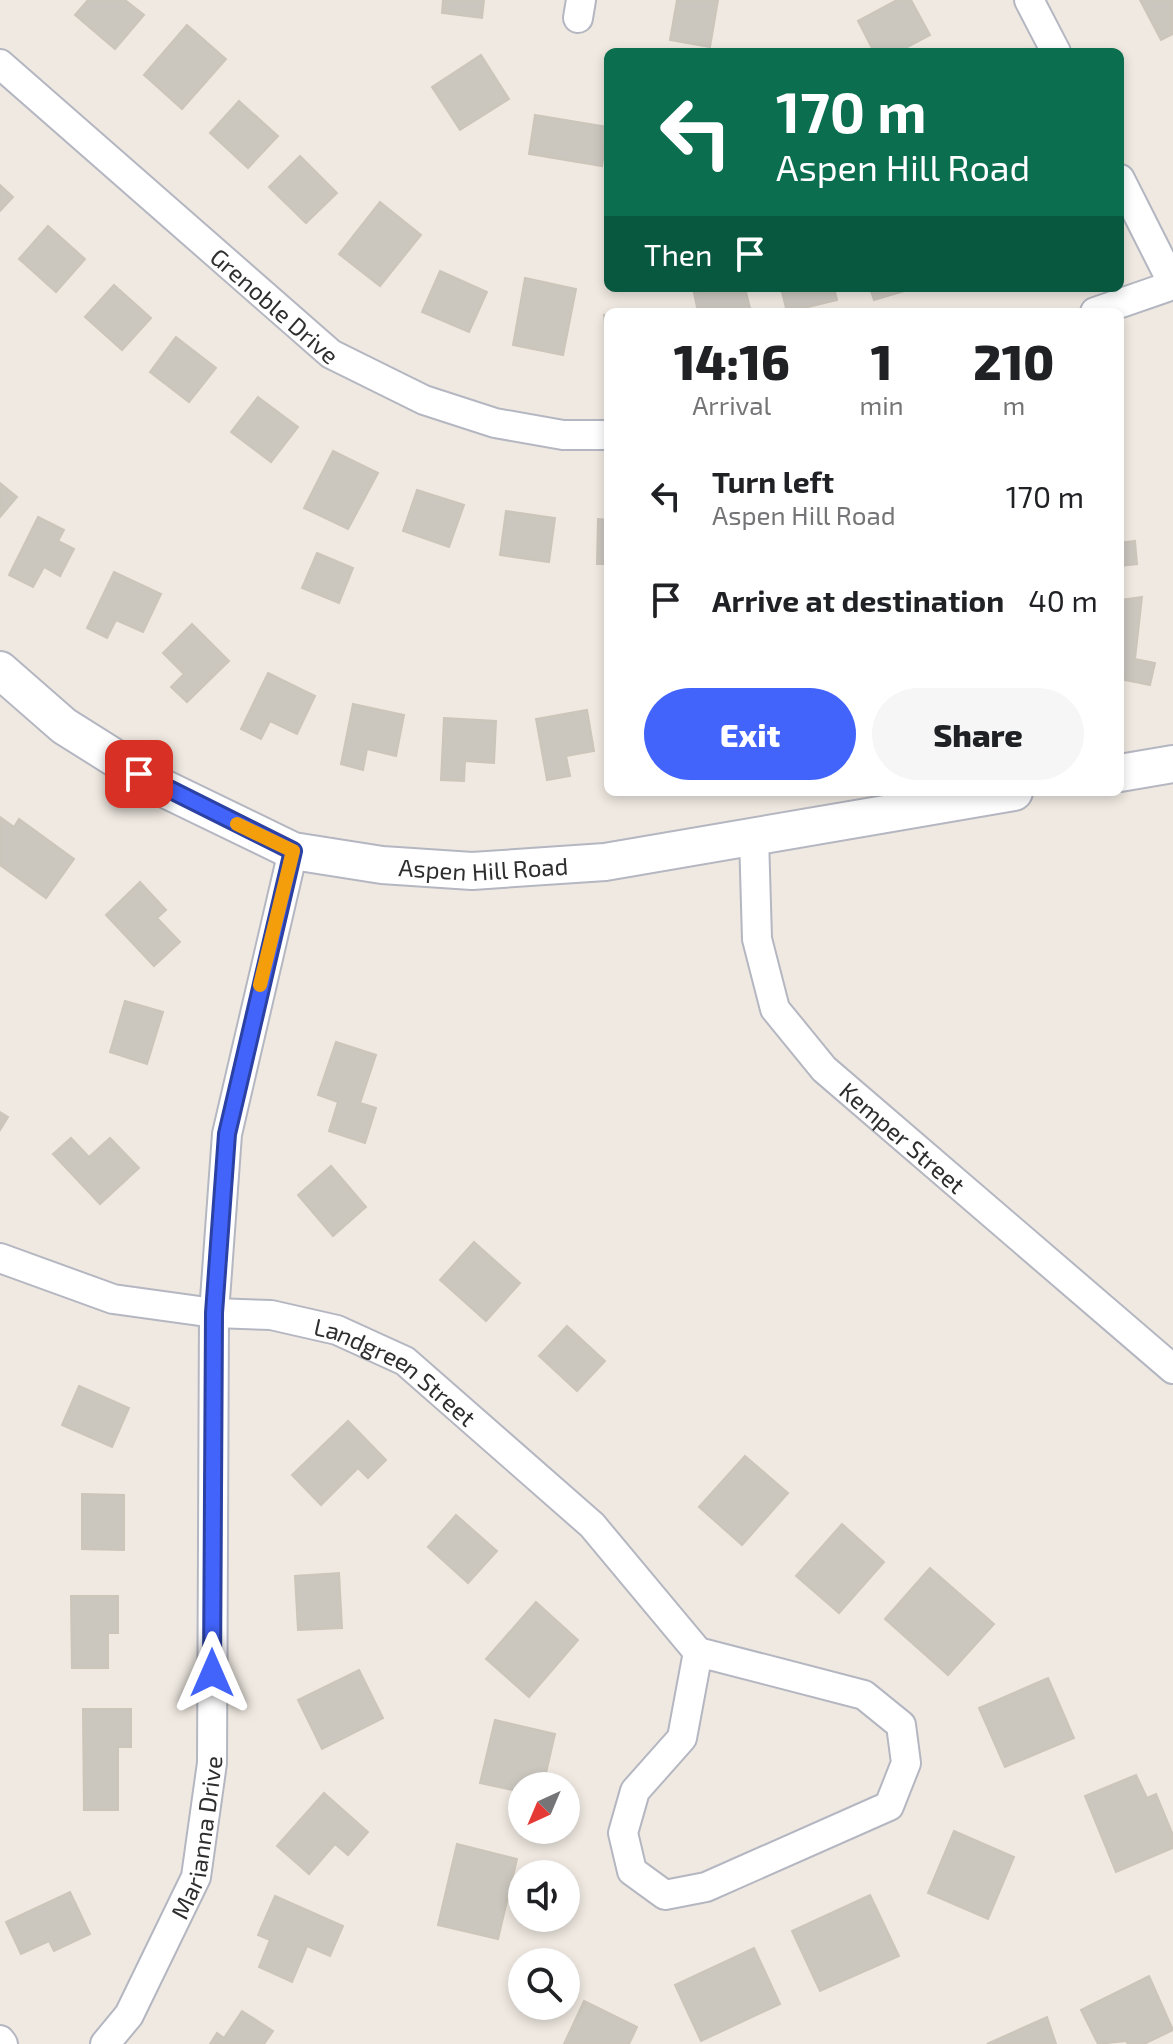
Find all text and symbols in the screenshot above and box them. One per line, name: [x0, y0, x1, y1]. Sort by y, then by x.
text: 170 m: [776, 77, 927, 144]
icon: left: [644, 80, 748, 184]
text: Aspen Hill Road: [776, 145, 1030, 188]
icon: arrive: [728, 232, 772, 276]
text: Then: [644, 236, 712, 272]
street label: Grenoble Drive: [205, 241, 345, 369]
text: 14:16: [674, 332, 790, 390]
text: 1: [871, 332, 892, 390]
text: 210: [973, 332, 1054, 390]
text: Arrival: [692, 389, 771, 420]
text: min: [859, 389, 904, 420]
text: m: [1002, 389, 1025, 420]
text: Turn left: [712, 463, 834, 499]
icon: left: [644, 474, 688, 518]
text: 170 m: [1006, 478, 1084, 514]
text: Aspen Hill Road: [712, 499, 896, 530]
icon: arrive: [644, 578, 688, 622]
text: Arrive at destination: [712, 582, 1004, 618]
text: 40 m: [1028, 582, 1098, 618]
button: Exit: [644, 688, 856, 780]
button: Share: [872, 688, 1084, 780]
pin: [105, 740, 173, 808]
icon: arrive: [117, 752, 161, 796]
street label: Aspen Hill Road: [398, 850, 569, 885]
street label: Kemper Street: [834, 1075, 972, 1199]
street label: Landgreen Street: [312, 1311, 482, 1431]
position arrow: [170, 1631, 254, 1715]
street label: Marianna Drive: [164, 1756, 227, 1923]
north arrow: [508, 1772, 580, 1844]
map controls: [508, 1772, 580, 2020]
button: sound: [508, 1860, 580, 1932]
button: search: [508, 1948, 580, 2020]

